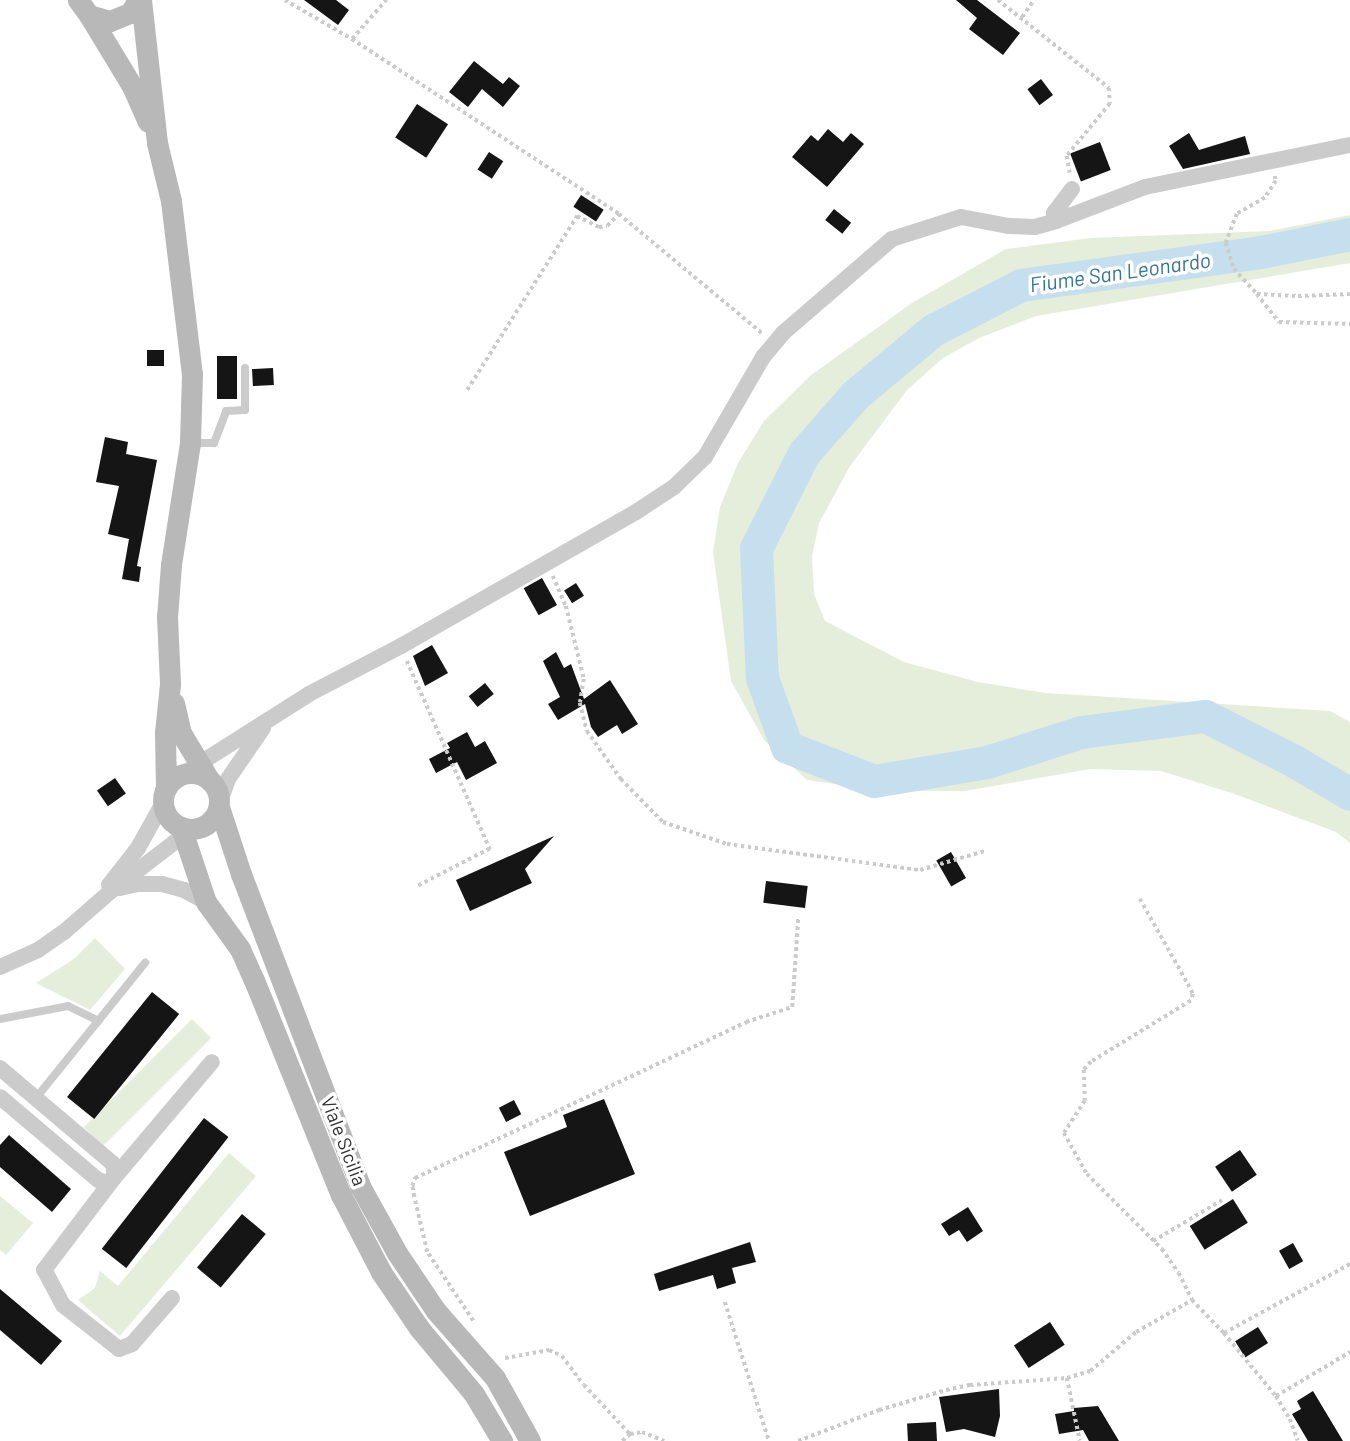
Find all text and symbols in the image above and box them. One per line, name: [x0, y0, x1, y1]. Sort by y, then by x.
water label: Fiume San Leonardo: [1028, 247, 1212, 297]
street label: Viale Sicilia: [317, 1093, 371, 1189]

